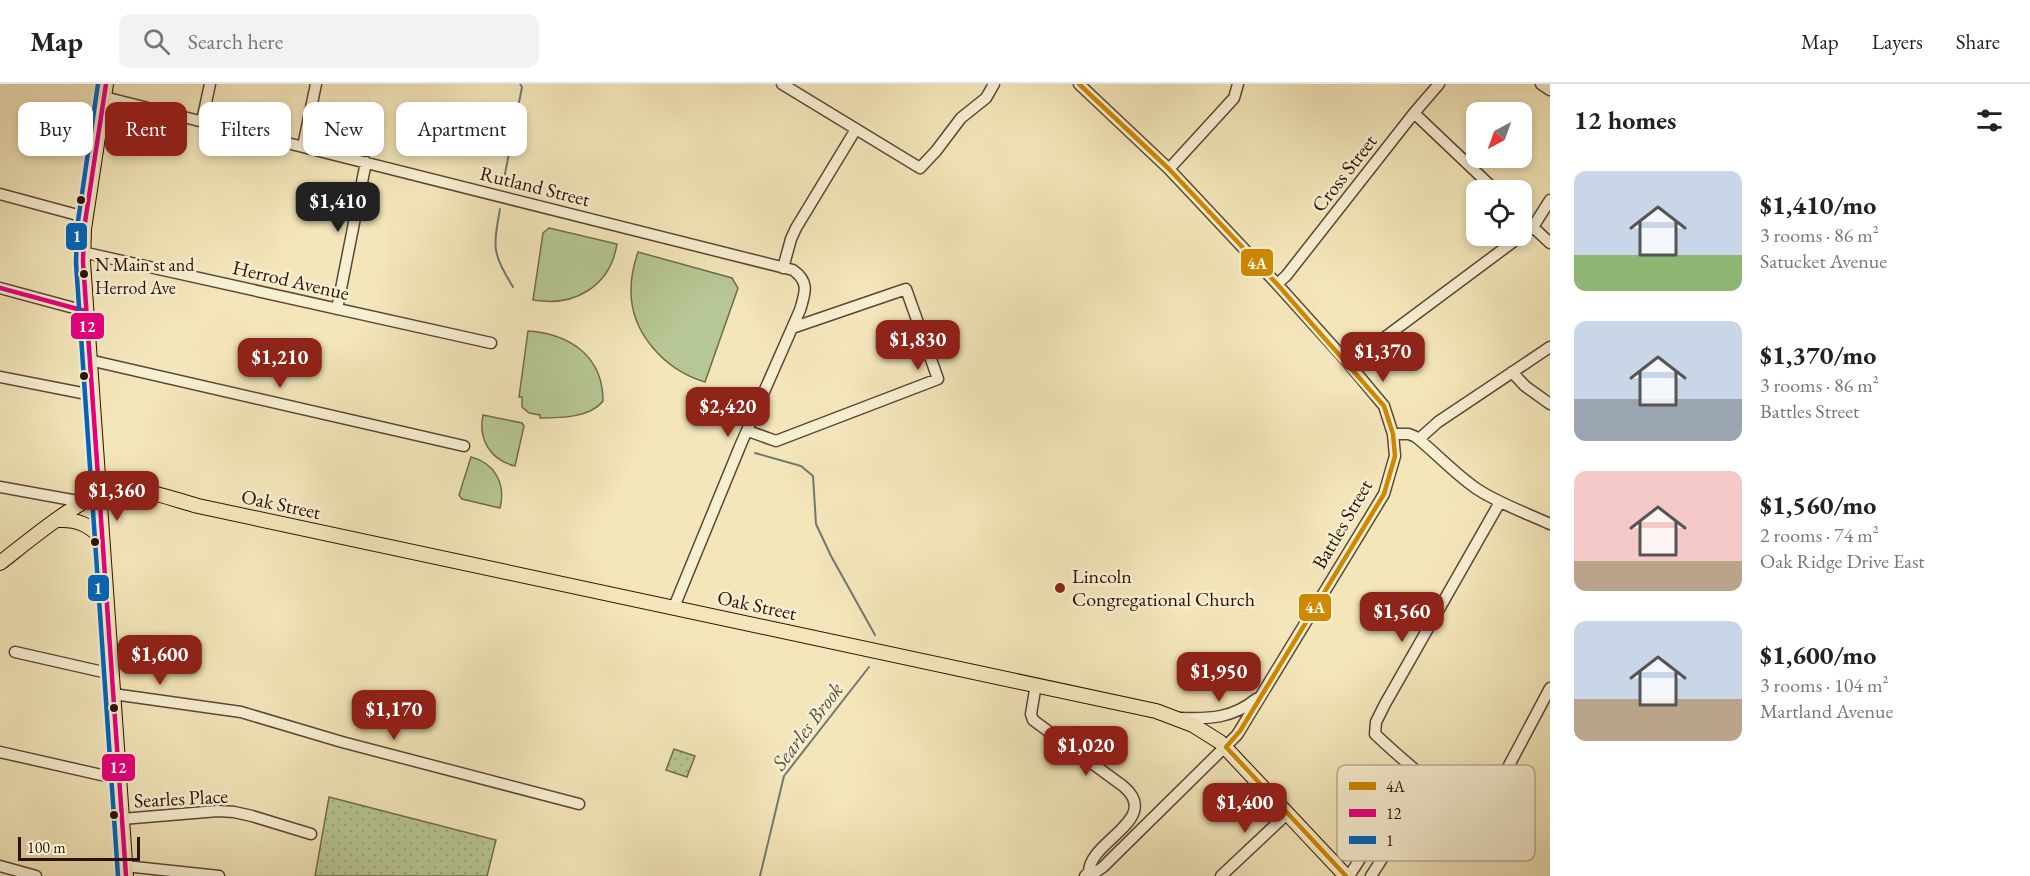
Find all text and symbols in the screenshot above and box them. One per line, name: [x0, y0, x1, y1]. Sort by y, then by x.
search box: [119, 14, 539, 68]
text: Map: [30, 23, 83, 59]
icon: search: [140, 25, 173, 58]
text: Search here: [188, 27, 283, 56]
text: Map: [1801, 28, 1839, 55]
text: Layers: [1872, 28, 1923, 55]
text: Share: [1956, 28, 2000, 55]
chip: Buy: [18, 102, 93, 156]
chip: Rent: [105, 102, 187, 156]
chip: Filters: [199, 102, 291, 156]
chip: New: [303, 102, 384, 156]
chip: Apartment: [396, 102, 527, 156]
north arrow: [1466, 102, 1532, 168]
map controls: [1466, 102, 1532, 246]
text: 12 homes: [1574, 103, 1676, 137]
icon: filters: [1973, 104, 2006, 137]
street label: Cross Street: [1306, 128, 1383, 217]
street label: Rutland Street: [477, 160, 593, 212]
button: locate: [1466, 180, 1532, 246]
pin: $1,410: [289, 182, 387, 233]
text: $1,410: [310, 188, 366, 214]
text: $1,410/mo: [1760, 188, 1876, 222]
unlabelled marker: [75, 194, 87, 206]
icon: home: [1622, 195, 1694, 267]
line badge: 1: [65, 222, 88, 251]
text: 3 rooms · 86 m²: [1760, 222, 1879, 248]
text: 1: [73, 226, 81, 247]
line badge: 4A: [1240, 248, 1274, 277]
text: Satucket Avenue: [1760, 248, 1887, 274]
place label: N Main st and Herrod Ave: [95, 253, 195, 299]
text: 4A: [1247, 253, 1267, 274]
street label: Herrod Avenue: [230, 254, 352, 306]
marker: N Main st and Herrod Ave: [78, 268, 90, 280]
line badge: 12: [70, 312, 105, 340]
text: 12: [79, 316, 96, 337]
pin: $1,830: [869, 320, 967, 371]
text: $1,830: [890, 326, 946, 352]
pin: $1,370: [1334, 332, 1432, 383]
pin: $1,210: [231, 338, 329, 389]
text: $1,370: [1355, 338, 1411, 364]
text: $1,370/mo: [1760, 338, 1876, 372]
text: $1,210: [252, 344, 308, 370]
icon: home: [1622, 345, 1694, 417]
unlabelled marker: [78, 370, 90, 382]
text: 3 rooms · 86 m²: [1760, 372, 1879, 398]
pin: $2,420: [679, 387, 777, 438]
text: $2,420: [700, 393, 756, 419]
text: Battles Street: [1760, 398, 1859, 424]
pin: $1,360: [68, 471, 166, 522]
street label: Battles Street: [1306, 474, 1378, 573]
text: $1,360: [89, 477, 145, 503]
street label: Oak Street: [239, 483, 324, 525]
text: $1,560/mo: [1760, 488, 1876, 522]
icon: home: [1622, 495, 1694, 567]
text: 2 rooms · 74 m²: [1760, 522, 1879, 548]
unlabelled marker: [89, 536, 101, 548]
text: Oak Ridge Drive East: [1760, 548, 1925, 574]
place label: Lincoln Congregational Church: [1072, 563, 1255, 612]
line badge: 1: [87, 574, 110, 602]
text: 1: [94, 578, 102, 599]
marker: Lincoln Congregational Church: [1053, 581, 1067, 595]
street label: Oak Street: [715, 584, 800, 626]
pin: $1,560: [1353, 592, 1451, 643]
line badge: 4A: [1298, 593, 1332, 622]
text: 4A: [1305, 597, 1325, 618]
text: $1,560: [1374, 598, 1430, 624]
pin: $1,600: [111, 635, 209, 686]
text: $1,600/mo: [1760, 638, 1876, 672]
text: $1,600: [132, 641, 188, 667]
icon: home: [1622, 645, 1694, 717]
pin: $1,950: [1170, 652, 1268, 703]
text: $1,950: [1191, 658, 1247, 684]
text: 3 rooms · 104 m²: [1760, 672, 1888, 698]
water label: Searles Brook: [765, 676, 849, 776]
pin: $1,170: [345, 690, 443, 741]
text: $1,170: [366, 696, 422, 722]
text: Martland Avenue: [1760, 698, 1893, 724]
unlabelled marker: [108, 702, 120, 714]
pin: $1,020: [1037, 726, 1135, 777]
text: $1,020: [1058, 732, 1114, 758]
line badge: 12: [101, 753, 136, 782]
text: 12: [110, 757, 127, 778]
legend: [1337, 765, 1535, 861]
text: 4A: [1386, 776, 1406, 797]
street label: Searles Place: [133, 783, 229, 813]
pin: $1,400: [1196, 783, 1294, 834]
text: $1,400: [1217, 789, 1273, 815]
text: 12: [1386, 803, 1402, 824]
unlabelled marker: [108, 809, 120, 821]
text: 1: [1386, 830, 1394, 851]
scale bar: [18, 834, 140, 862]
text: 100 m: [27, 837, 66, 858]

